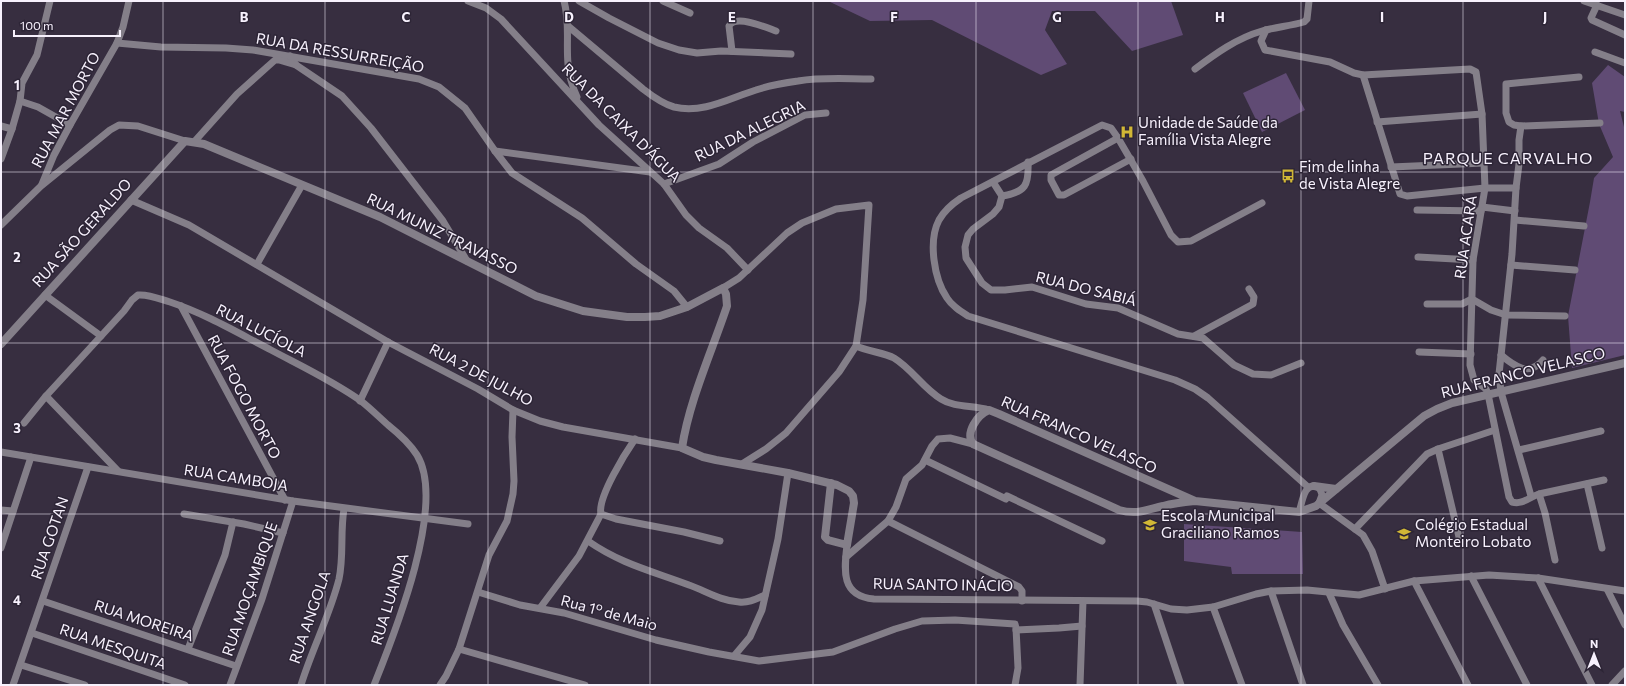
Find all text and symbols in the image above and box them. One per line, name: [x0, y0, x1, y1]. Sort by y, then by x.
text: B: [240, 9, 249, 25]
text: C: [402, 9, 411, 25]
text: D: [564, 9, 574, 25]
text: E: [728, 9, 736, 25]
text: F: [890, 9, 898, 25]
text: G: [1052, 9, 1062, 25]
text: H: [1215, 9, 1225, 25]
text: I: [1380, 9, 1384, 25]
text: J: [1543, 9, 1547, 25]
scale bar: [14, 12, 120, 38]
text: 100 m: [20, 18, 54, 32]
street label: RUA DA RESSURREIÇÃO: [255, 28, 426, 76]
street label: RUA MAR MORTO: [27, 49, 103, 171]
street label: RUA DA CAIXA D'ÁGUA: [559, 58, 686, 185]
text: 1: [14, 77, 20, 93]
street label: RUA DA ALEGRIA: [691, 96, 808, 165]
place label: Unidade de Saúde da Família Vista Alegre: [1138, 113, 1278, 148]
hospital icon: Unidade de Saúde da Família Vista Alegre: [1119, 124, 1135, 140]
district label: PARQUE CARVALHO: [1423, 148, 1593, 167]
place label: Fim de linha de Vista Alegre: [1299, 157, 1400, 192]
bus stop icon: Fim de linha de Vista Alegre: [1280, 168, 1296, 184]
street label: RUA SÃO GERALDO: [28, 174, 135, 290]
street label: RUA MUNIZ TRAVASSO: [364, 189, 521, 277]
street label: RUA ACARÁ: [1449, 194, 1480, 280]
text: 2: [13, 249, 21, 265]
street label: RUA DO SABIÁ: [1034, 266, 1139, 309]
street label: RUA LUCÍOLA: [213, 299, 310, 360]
street label: RUA FOGO MORTO: [205, 331, 285, 462]
street label: RUA 2 DE JULHO: [427, 339, 536, 409]
street label: RUA FRANCO VELASCO: [1439, 343, 1607, 401]
street label: RUA FRANCO VELASCO: [999, 392, 1160, 477]
text: 3: [13, 420, 21, 436]
street label: RUA CAMBOJA: [183, 460, 289, 494]
street label: RUA GOTAN: [27, 494, 72, 581]
place label: Escola Municipal Graciliano Ramos: [1161, 506, 1280, 541]
place label: Colégio Estadual Monteiro Lobato: [1415, 515, 1532, 550]
school or university icon: Escola Municipal Graciliano Ramos: [1142, 517, 1158, 533]
street label: RUA MOÇAMBIQUE: [218, 519, 281, 658]
school or university icon: Colégio Estadual Monteiro Lobato: [1396, 526, 1412, 542]
street label: RUA LUANDA: [367, 551, 412, 647]
street label: RUA ANGOLA: [285, 568, 333, 666]
street label: RUA SANTO INÁCIO: [873, 573, 1013, 594]
street label: Rua 1º de Maio: [559, 590, 660, 634]
text: 4: [13, 592, 21, 608]
street label: RUA MOREIRA: [92, 596, 196, 645]
street label: RUA MESQUITA: [58, 619, 169, 673]
north arrow: [1574, 634, 1614, 674]
text: N: [1590, 637, 1598, 650]

